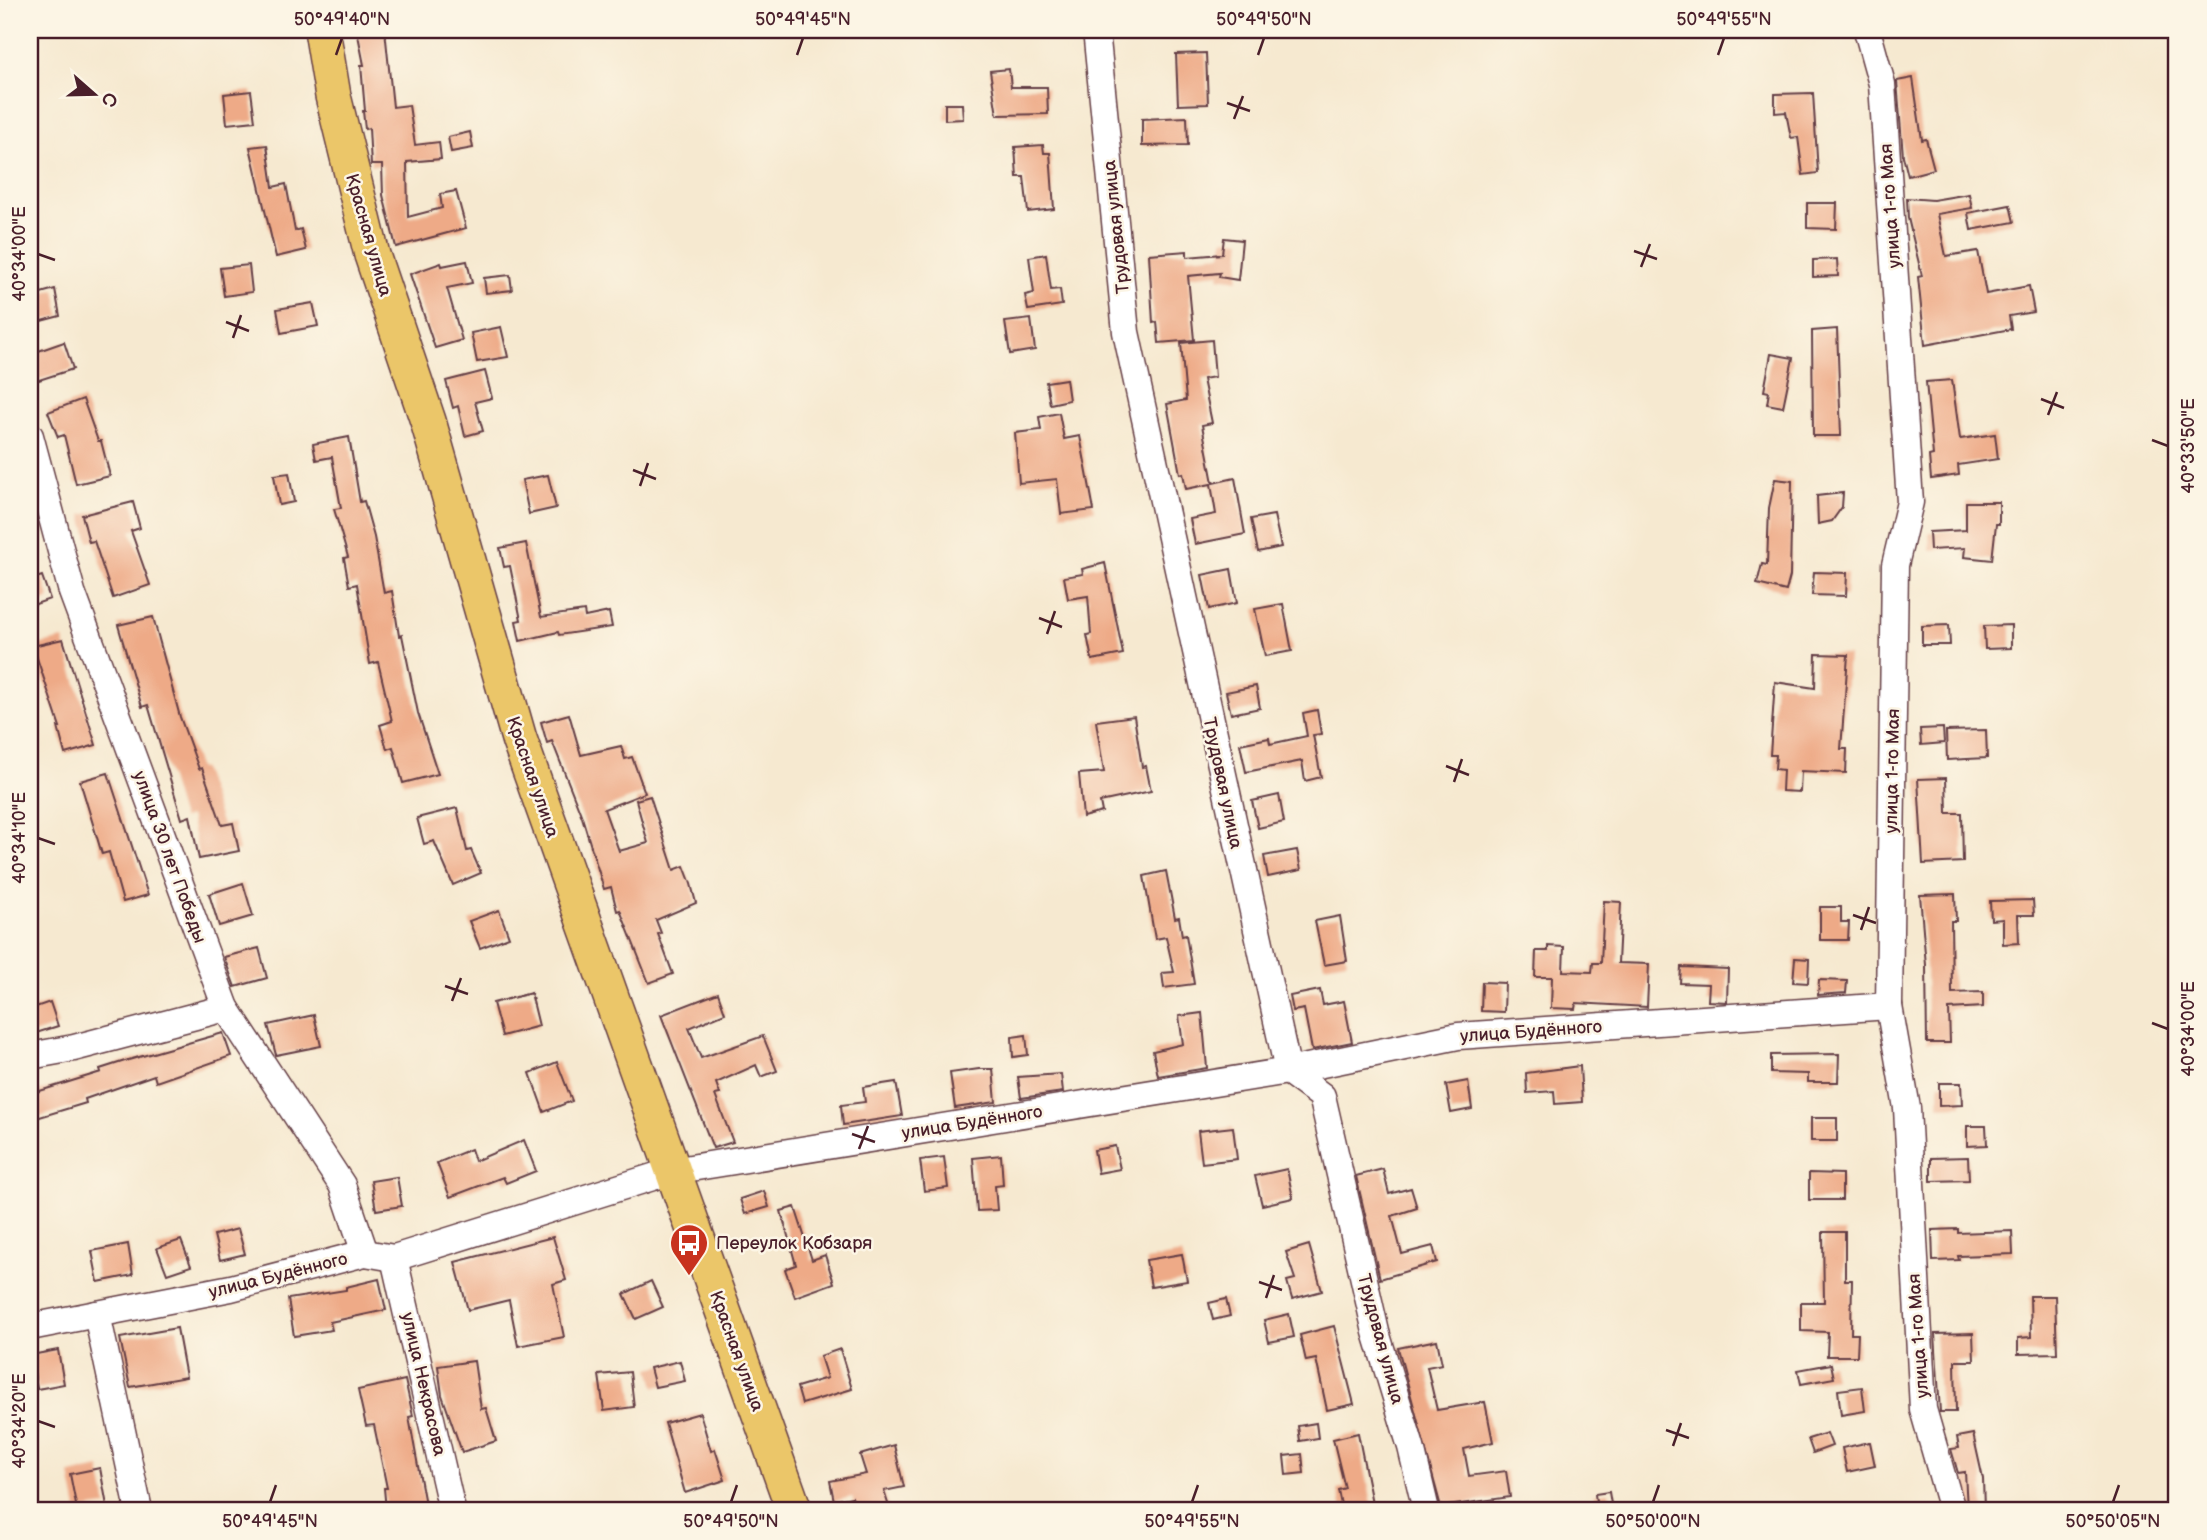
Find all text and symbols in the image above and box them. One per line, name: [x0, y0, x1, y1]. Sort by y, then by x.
text: 50°49'40"N: [294, 9, 390, 30]
text: 50°49'45"N: [755, 9, 851, 30]
text: 50°49'50"N: [1216, 9, 1312, 30]
text: 50°49'55"N: [1676, 9, 1772, 30]
north arrow: [60, 60, 130, 130]
text: С: [95, 89, 122, 109]
street label: улица 1-го Мая: [1876, 143, 1905, 269]
street label: Трудовая улица: [1099, 159, 1134, 295]
street label: Красная улица: [341, 171, 396, 299]
text: 40°34'00"E: [9, 206, 30, 302]
text: 40°33'50"E: [2178, 398, 2199, 494]
street label: улица 1-го Мая: [1881, 708, 1904, 834]
street label: Красная улица: [502, 714, 563, 841]
street label: Трудовая улица: [1198, 715, 1247, 851]
street label: улица 30 лет Победы: [129, 768, 210, 946]
text: 40°34'10"E: [9, 792, 30, 884]
text: 40°34'00"E: [2178, 981, 2199, 1077]
street label: улица Будённого: [1459, 1016, 1603, 1047]
street label: улица Будённого: [900, 1101, 1044, 1144]
bus stop icon: Переулок Кобзаря: [668, 1222, 710, 1277]
place label: Переулок Кобзаря: [716, 1233, 872, 1254]
street label: улица Будённого: [207, 1248, 350, 1303]
street label: Трудовая улица: [1353, 1272, 1408, 1407]
street label: улица 1-го Мая: [1904, 1273, 1933, 1399]
street label: Красная улица: [705, 1288, 768, 1415]
street label: улица Некрасова: [397, 1310, 450, 1458]
text: 40°34'20"E: [9, 1373, 30, 1469]
text: 50°49'45"N: [222, 1511, 318, 1532]
text: 50°49'50"N: [683, 1511, 779, 1532]
text: 50°49'55"N: [1144, 1511, 1240, 1532]
text: 50°50'00"N: [1605, 1511, 1701, 1532]
text: 50°50'05"N: [2065, 1511, 2161, 1532]

